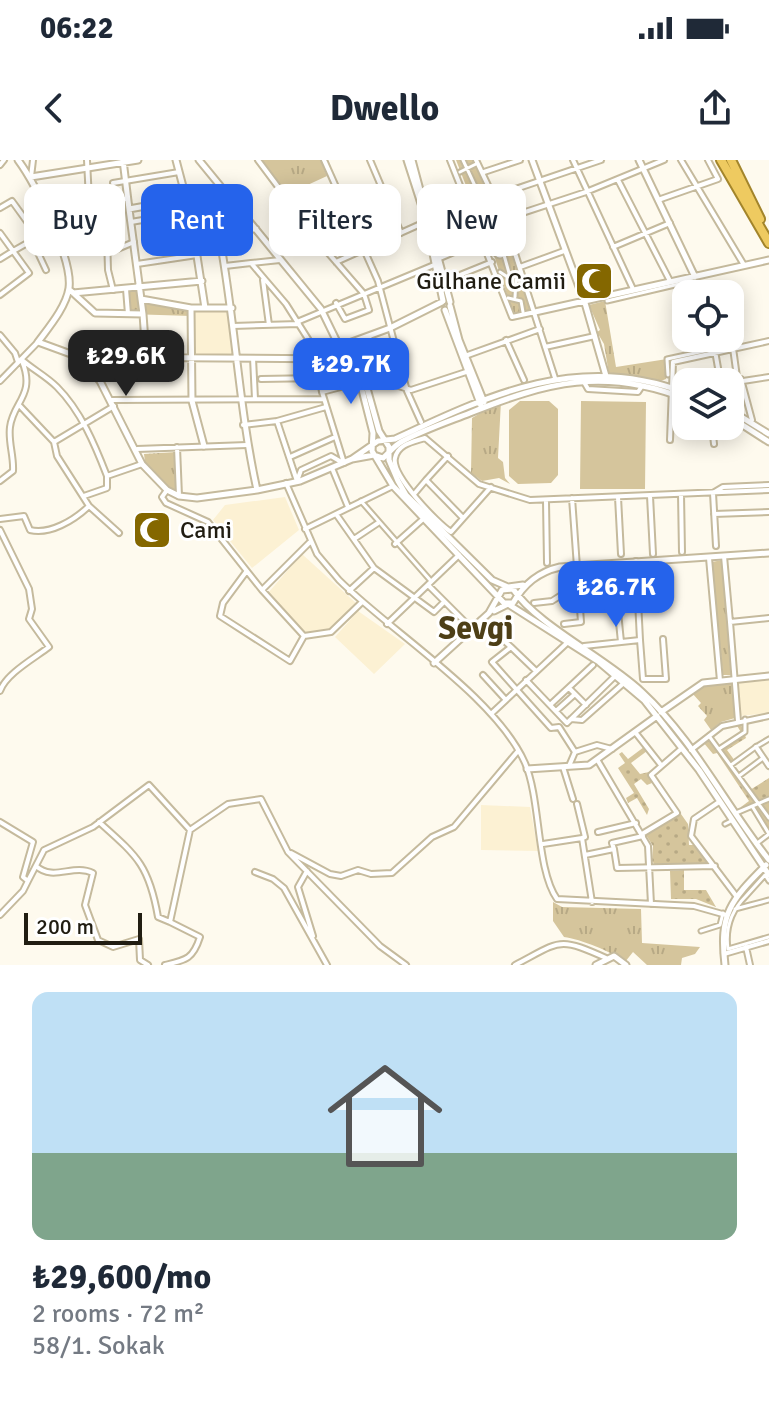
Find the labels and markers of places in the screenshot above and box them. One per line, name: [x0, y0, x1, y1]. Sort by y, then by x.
mosque icon: Gülhane Camii: [573, 260, 615, 302]
place label: Gülhane Camii: [416, 266, 566, 296]
pin: ₺29.6K: [61, 330, 191, 398]
pin: ₺29.7K: [286, 338, 416, 406]
mosque icon: Cami: [131, 509, 173, 551]
place label: Cami: [180, 515, 232, 545]
pin: ₺26.7K: [551, 561, 681, 629]

